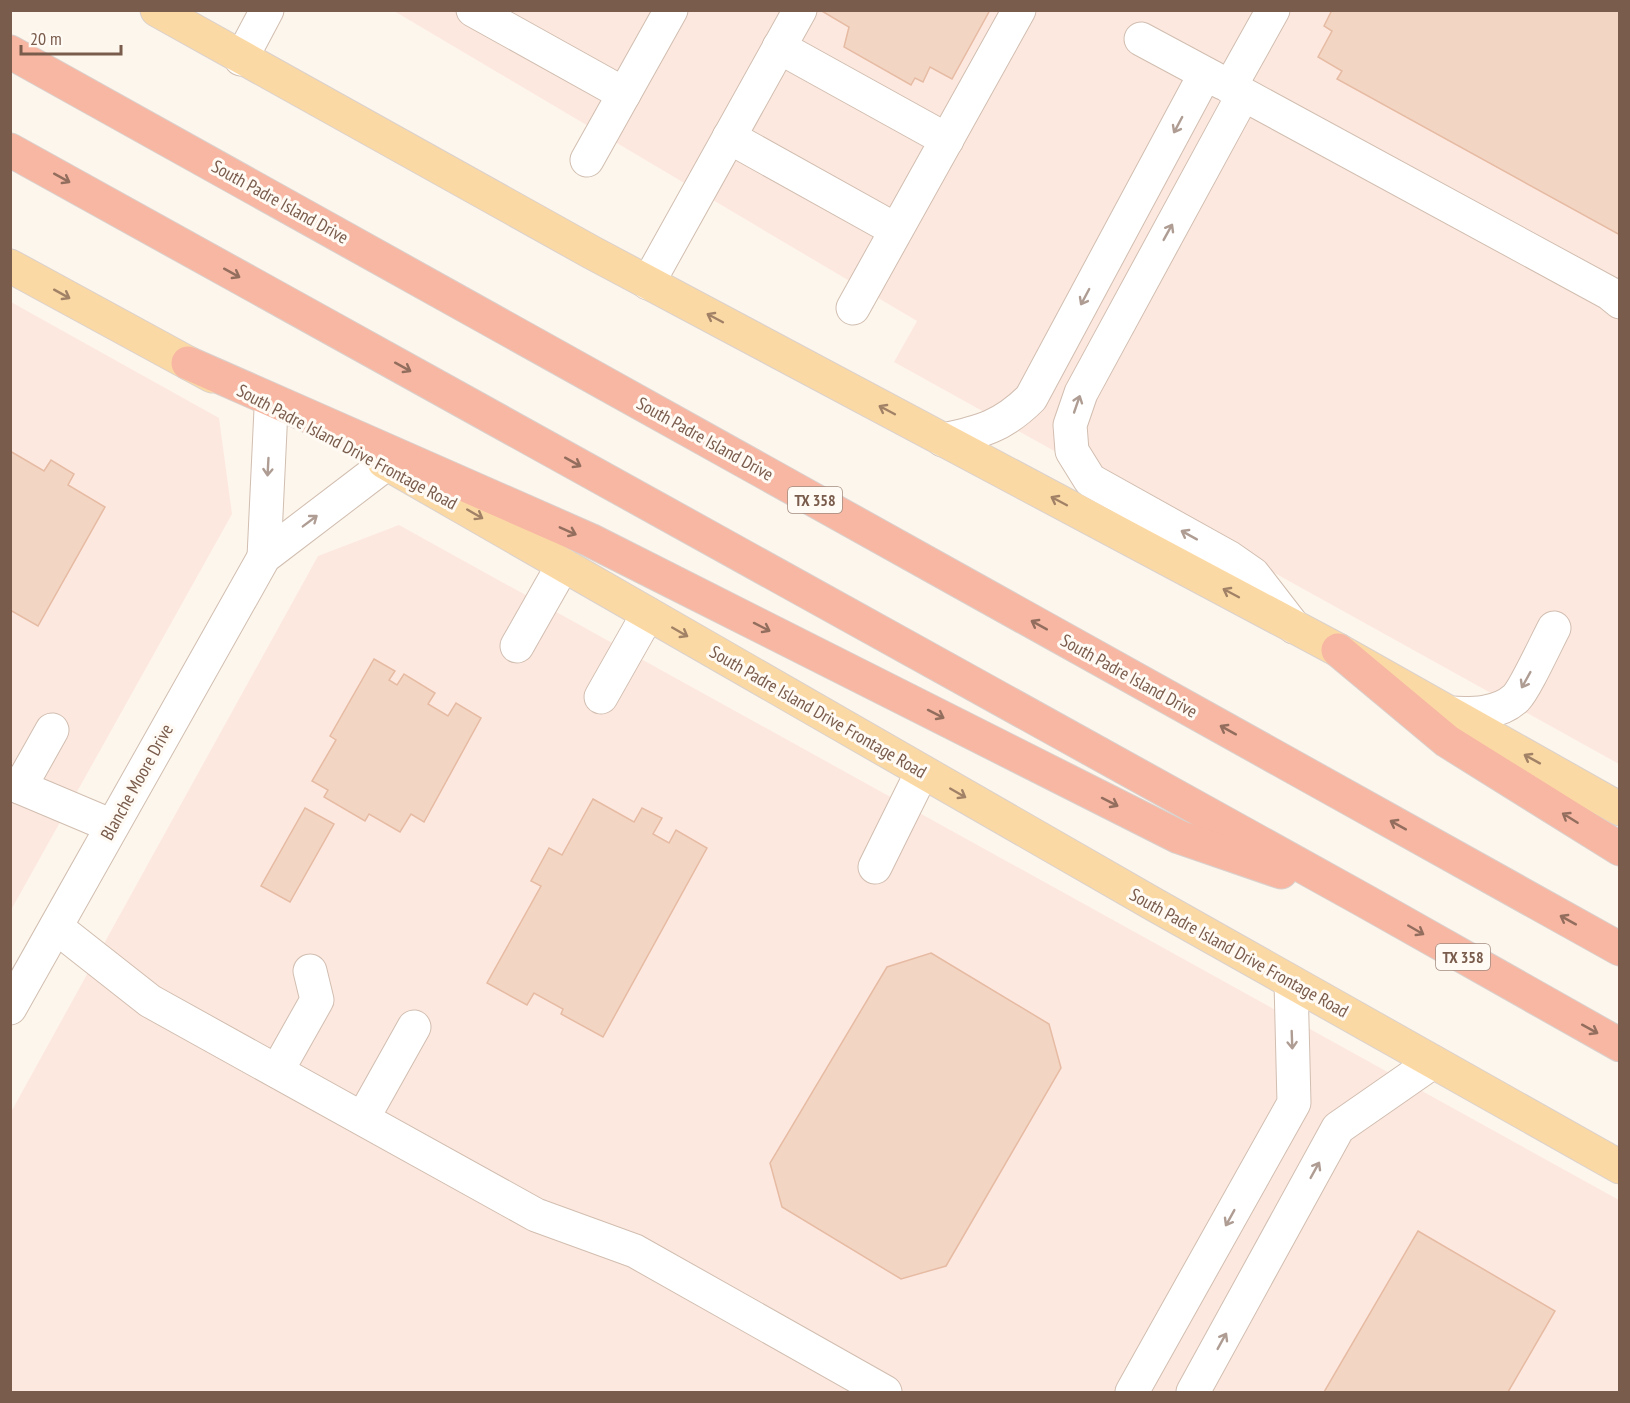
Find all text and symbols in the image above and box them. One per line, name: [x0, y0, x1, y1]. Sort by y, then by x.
scale bar: [21, 18, 122, 56]
text: 20 m: [30, 27, 62, 50]
one-way arrow: [1172, 116, 1183, 134]
street label: South Padre Island Drive: [208, 154, 353, 249]
one-way arrow: [52, 173, 70, 184]
one-way arrow: [1163, 224, 1174, 242]
one-way arrow: [223, 267, 240, 279]
one-way arrow: [53, 288, 70, 300]
one-way arrow: [1079, 288, 1091, 305]
one-way arrow: [706, 312, 724, 323]
one-way arrow: [394, 361, 411, 373]
street label: South Padre Island Drive Frontage Road: [233, 379, 461, 515]
street label: South Padre Island Drive: [633, 391, 778, 486]
one-way arrow: [1072, 395, 1083, 414]
one-way arrow: [879, 404, 896, 416]
one-way arrow: [262, 457, 273, 477]
one-way arrow: [564, 457, 582, 468]
road number: TX 358: [788, 487, 842, 513]
one-way arrow: [1051, 495, 1068, 507]
one-way arrow: [466, 509, 483, 521]
one-way arrow: [302, 515, 318, 528]
one-way arrow: [559, 526, 577, 537]
one-way arrow: [1180, 529, 1198, 540]
one-way arrow: [1223, 587, 1240, 599]
one-way arrow: [1031, 619, 1048, 631]
one-way arrow: [752, 622, 770, 633]
one-way arrow: [671, 627, 688, 639]
street label: South Padre Island Drive: [1057, 628, 1202, 723]
street label: South Padre Island Drive Frontage Road: [706, 640, 931, 783]
one-way arrow: [1520, 671, 1532, 688]
one-way arrow: [927, 709, 945, 721]
street label: Blanche Moore Drive: [95, 720, 178, 844]
one-way arrow: [1220, 724, 1237, 736]
one-way arrow: [1524, 753, 1541, 765]
one-way arrow: [949, 787, 966, 799]
one-way arrow: [1101, 797, 1119, 808]
one-way arrow: [1562, 812, 1579, 824]
one-way arrow: [1390, 819, 1407, 831]
street label: South Padre Island Drive Frontage Road: [1126, 883, 1353, 1022]
one-way arrow: [1560, 914, 1578, 925]
one-way arrow: [1407, 924, 1424, 936]
road number: TX 358: [1436, 944, 1490, 970]
one-way arrow: [1581, 1023, 1598, 1035]
one-way arrow: [1287, 1030, 1298, 1050]
one-way arrow: [1309, 1162, 1321, 1179]
one-way arrow: [1224, 1209, 1236, 1226]
one-way arrow: [1217, 1333, 1228, 1351]

